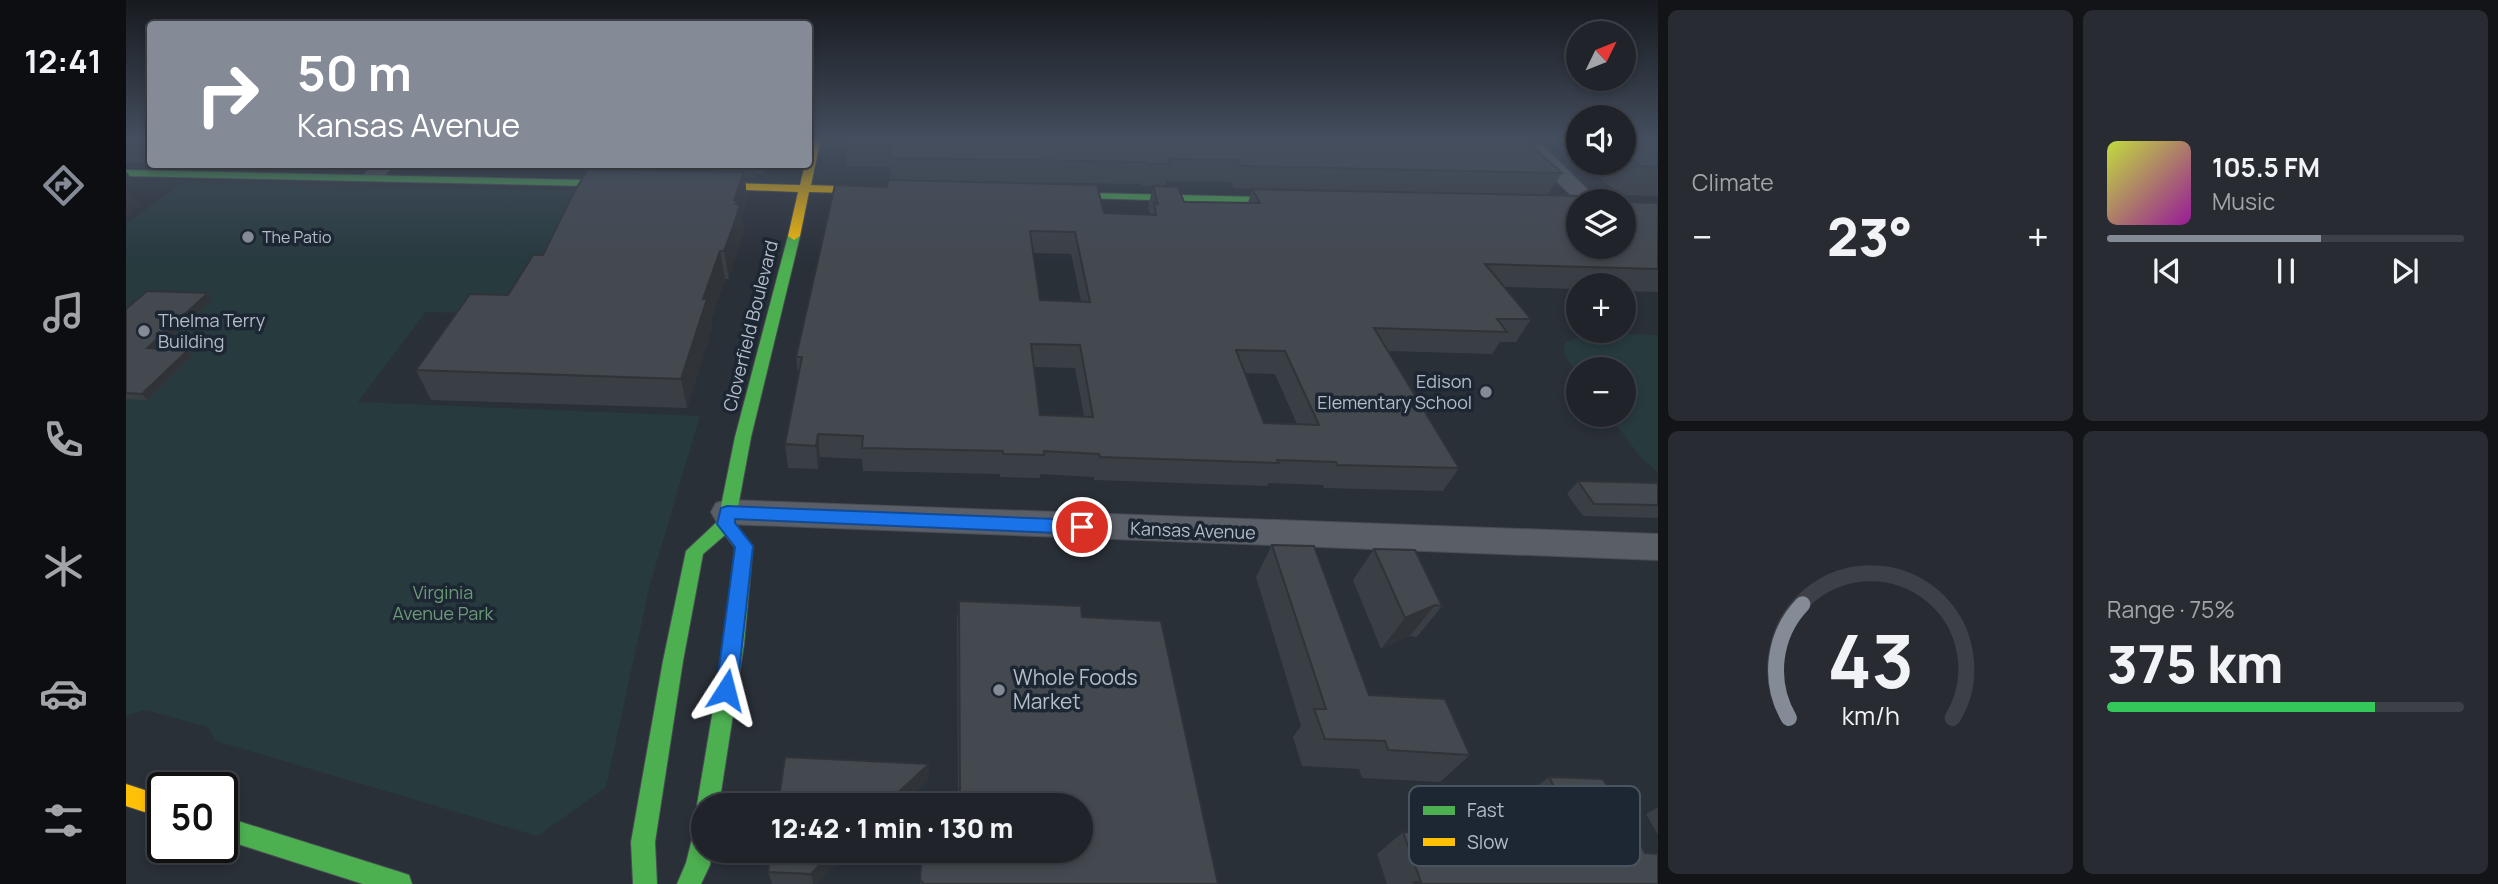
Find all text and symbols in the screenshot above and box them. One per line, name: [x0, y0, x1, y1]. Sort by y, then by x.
north arrow: [1566, 21, 1636, 91]
map controls: [1566, 21, 1636, 427]
text: 12:41: [24, 39, 102, 83]
text: 50 m: [297, 39, 412, 106]
icon: right: [182, 49, 273, 140]
text: Kansas Avenue: [297, 103, 520, 147]
button: sound: [1566, 105, 1636, 175]
text: 105.5 FM: [2212, 149, 2320, 185]
icon: directions: [39, 161, 88, 210]
text: Climate: [1692, 166, 1774, 198]
text: Music: [2212, 185, 2275, 217]
button: layers: [1566, 189, 1636, 259]
text: 23°: [1827, 201, 1913, 272]
text: −: [1692, 210, 1713, 262]
text: +: [2027, 210, 2049, 262]
place label: The Patio: [262, 226, 331, 248]
marker: The Patio: [240, 229, 256, 245]
street label: Cloverfield Boulevard: [717, 238, 783, 414]
icon: previous: [2148, 252, 2186, 290]
icon: pause: [2267, 252, 2305, 290]
icon: next: [2386, 252, 2424, 290]
button: +: [1566, 273, 1636, 343]
icon: music: [39, 288, 88, 337]
place label: Thelma Terry Building: [158, 308, 266, 353]
marker: Thelma Terry Building: [136, 323, 152, 339]
button: −: [1566, 357, 1636, 427]
place label: Edison Elementary School: [1317, 369, 1472, 414]
marker: Edison Elementary School: [1478, 384, 1494, 400]
icon: phone: [39, 415, 88, 464]
pin: [1052, 497, 1112, 557]
icon: arrive: [1063, 508, 1101, 546]
street label: Kansas Avenue: [1130, 516, 1256, 544]
icon: climate: [39, 542, 88, 591]
park label: Virginia Avenue Park: [392, 580, 495, 625]
text: Range · 75%: [2107, 593, 2235, 625]
text: 43: [1827, 611, 1914, 711]
text: 375 km: [2107, 628, 2283, 699]
position arrow: [689, 653, 763, 727]
place label: Whole Foods Market: [1013, 663, 1138, 715]
icon: car: [39, 669, 88, 718]
marker: Whole Foods Market: [991, 682, 1007, 698]
text: km/h: [1841, 698, 1900, 733]
speed limit sign: 50: [147, 772, 238, 863]
legend: [1409, 786, 1640, 866]
icon: filters: [39, 796, 88, 845]
text: Fast: [1467, 797, 1504, 823]
text: 12:42 · 1 min · 130 m: [771, 810, 1013, 846]
text: Slow: [1467, 829, 1509, 855]

